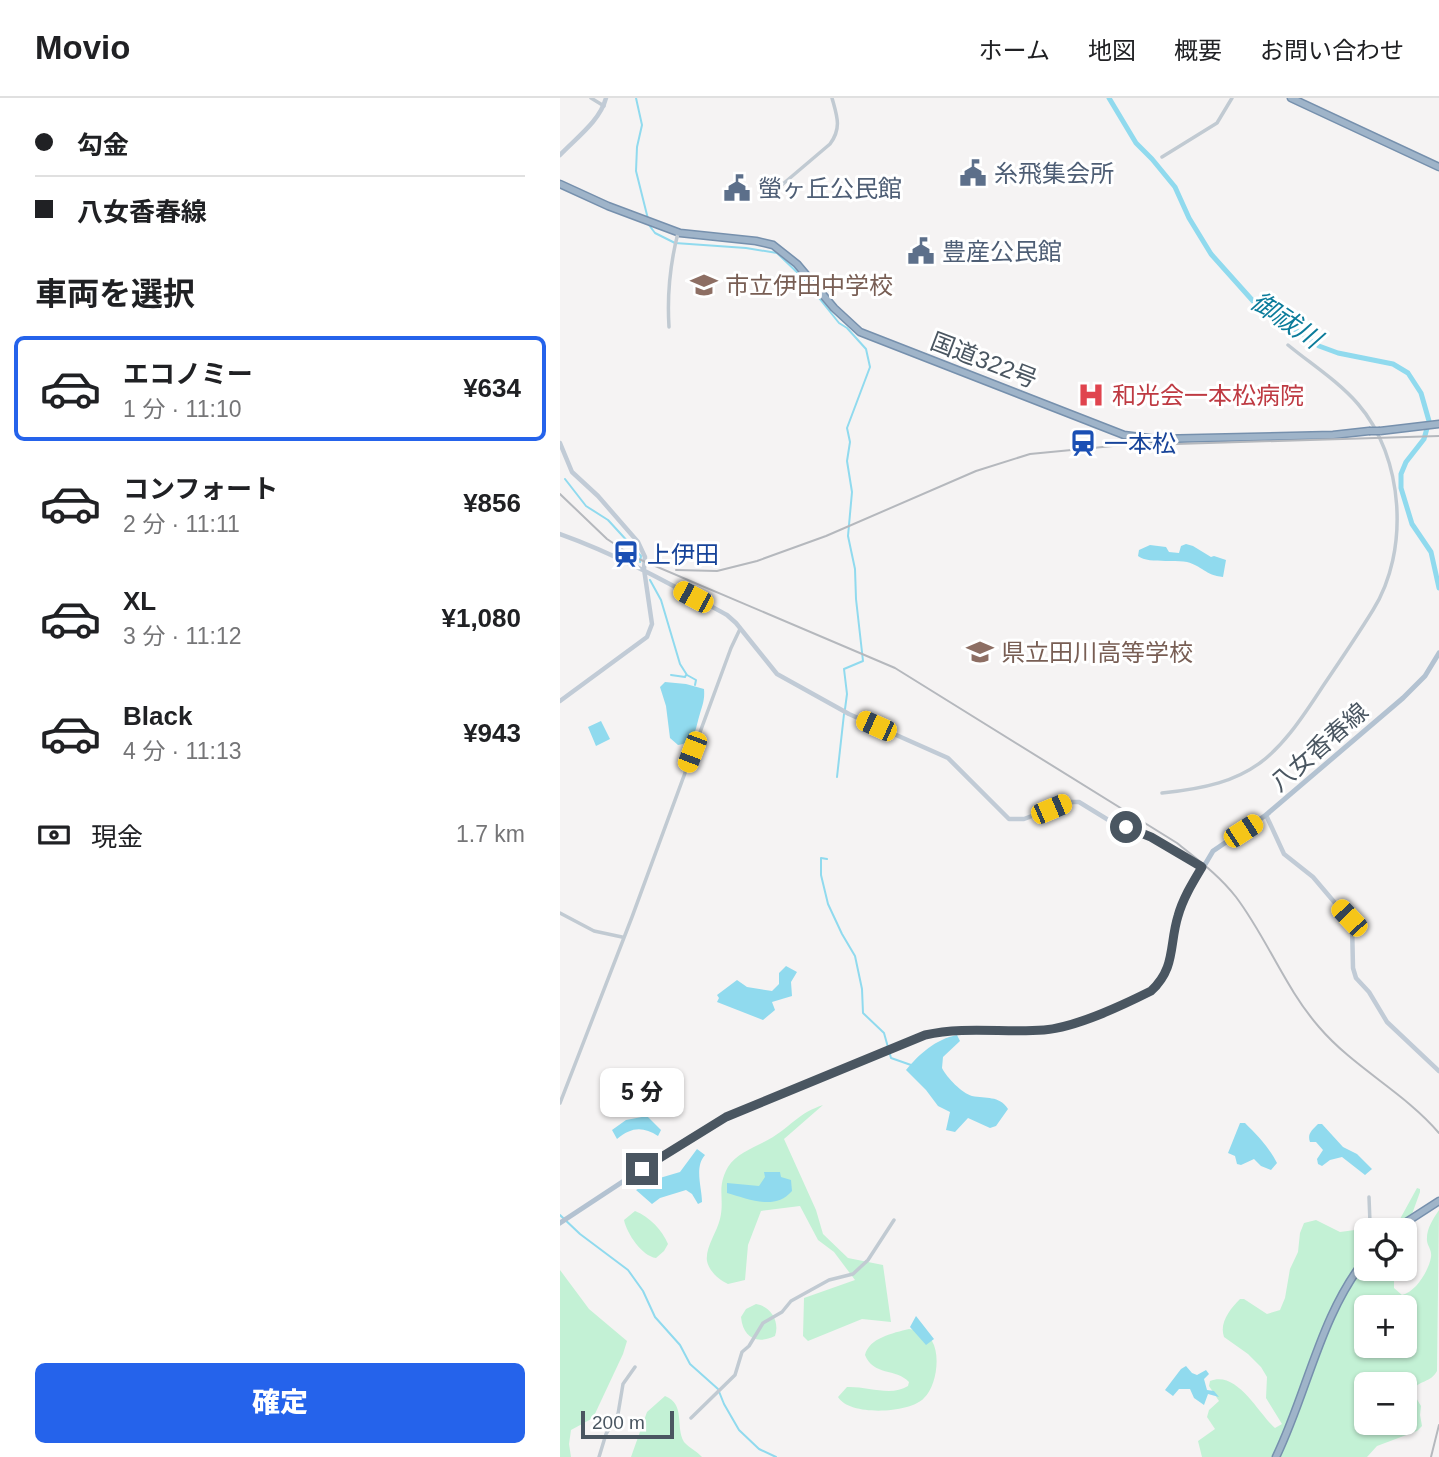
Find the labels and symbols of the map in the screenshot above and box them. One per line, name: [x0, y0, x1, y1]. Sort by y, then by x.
public building icon: 糸飛集会所: [958, 158, 988, 188]
place label: 糸飛集会所: [994, 160, 1114, 187]
public building icon: 螢ヶ丘公民館: [722, 173, 752, 203]
place label: 螢ヶ丘公民館: [758, 175, 902, 202]
public building icon: 豊産公民館: [906, 236, 936, 266]
place label: 豊産公民館: [942, 238, 1062, 265]
school or university icon: 市立伊田中学校: [689, 270, 719, 300]
place label: 市立伊田中学校: [725, 272, 893, 299]
water label: 御祓川: [1245, 286, 1329, 356]
street label: 国道322号: [927, 327, 1041, 393]
hospital icon: 和光会一本松病院: [1076, 380, 1106, 410]
place label: 和光会一本松病院: [1112, 382, 1304, 409]
station icon: 一本松: [1068, 428, 1098, 458]
place label: 一本松: [1104, 430, 1176, 457]
station icon: 上伊田: [611, 539, 641, 569]
place label: 上伊田: [647, 541, 719, 568]
car: [670, 578, 717, 616]
school or university icon: 県立田川高等学校: [965, 637, 995, 667]
place label: 県立田川高等学校: [1001, 639, 1193, 666]
street label: 八女香春線: [1265, 697, 1373, 797]
car: [853, 708, 900, 744]
car: [675, 729, 710, 775]
car: [1028, 791, 1075, 827]
route start: [1110, 811, 1142, 843]
car: [1220, 811, 1267, 851]
car: [1327, 895, 1372, 941]
callout: 5 分: [600, 1068, 684, 1116]
route end: [626, 1153, 658, 1185]
scale bar: [581, 1408, 674, 1440]

